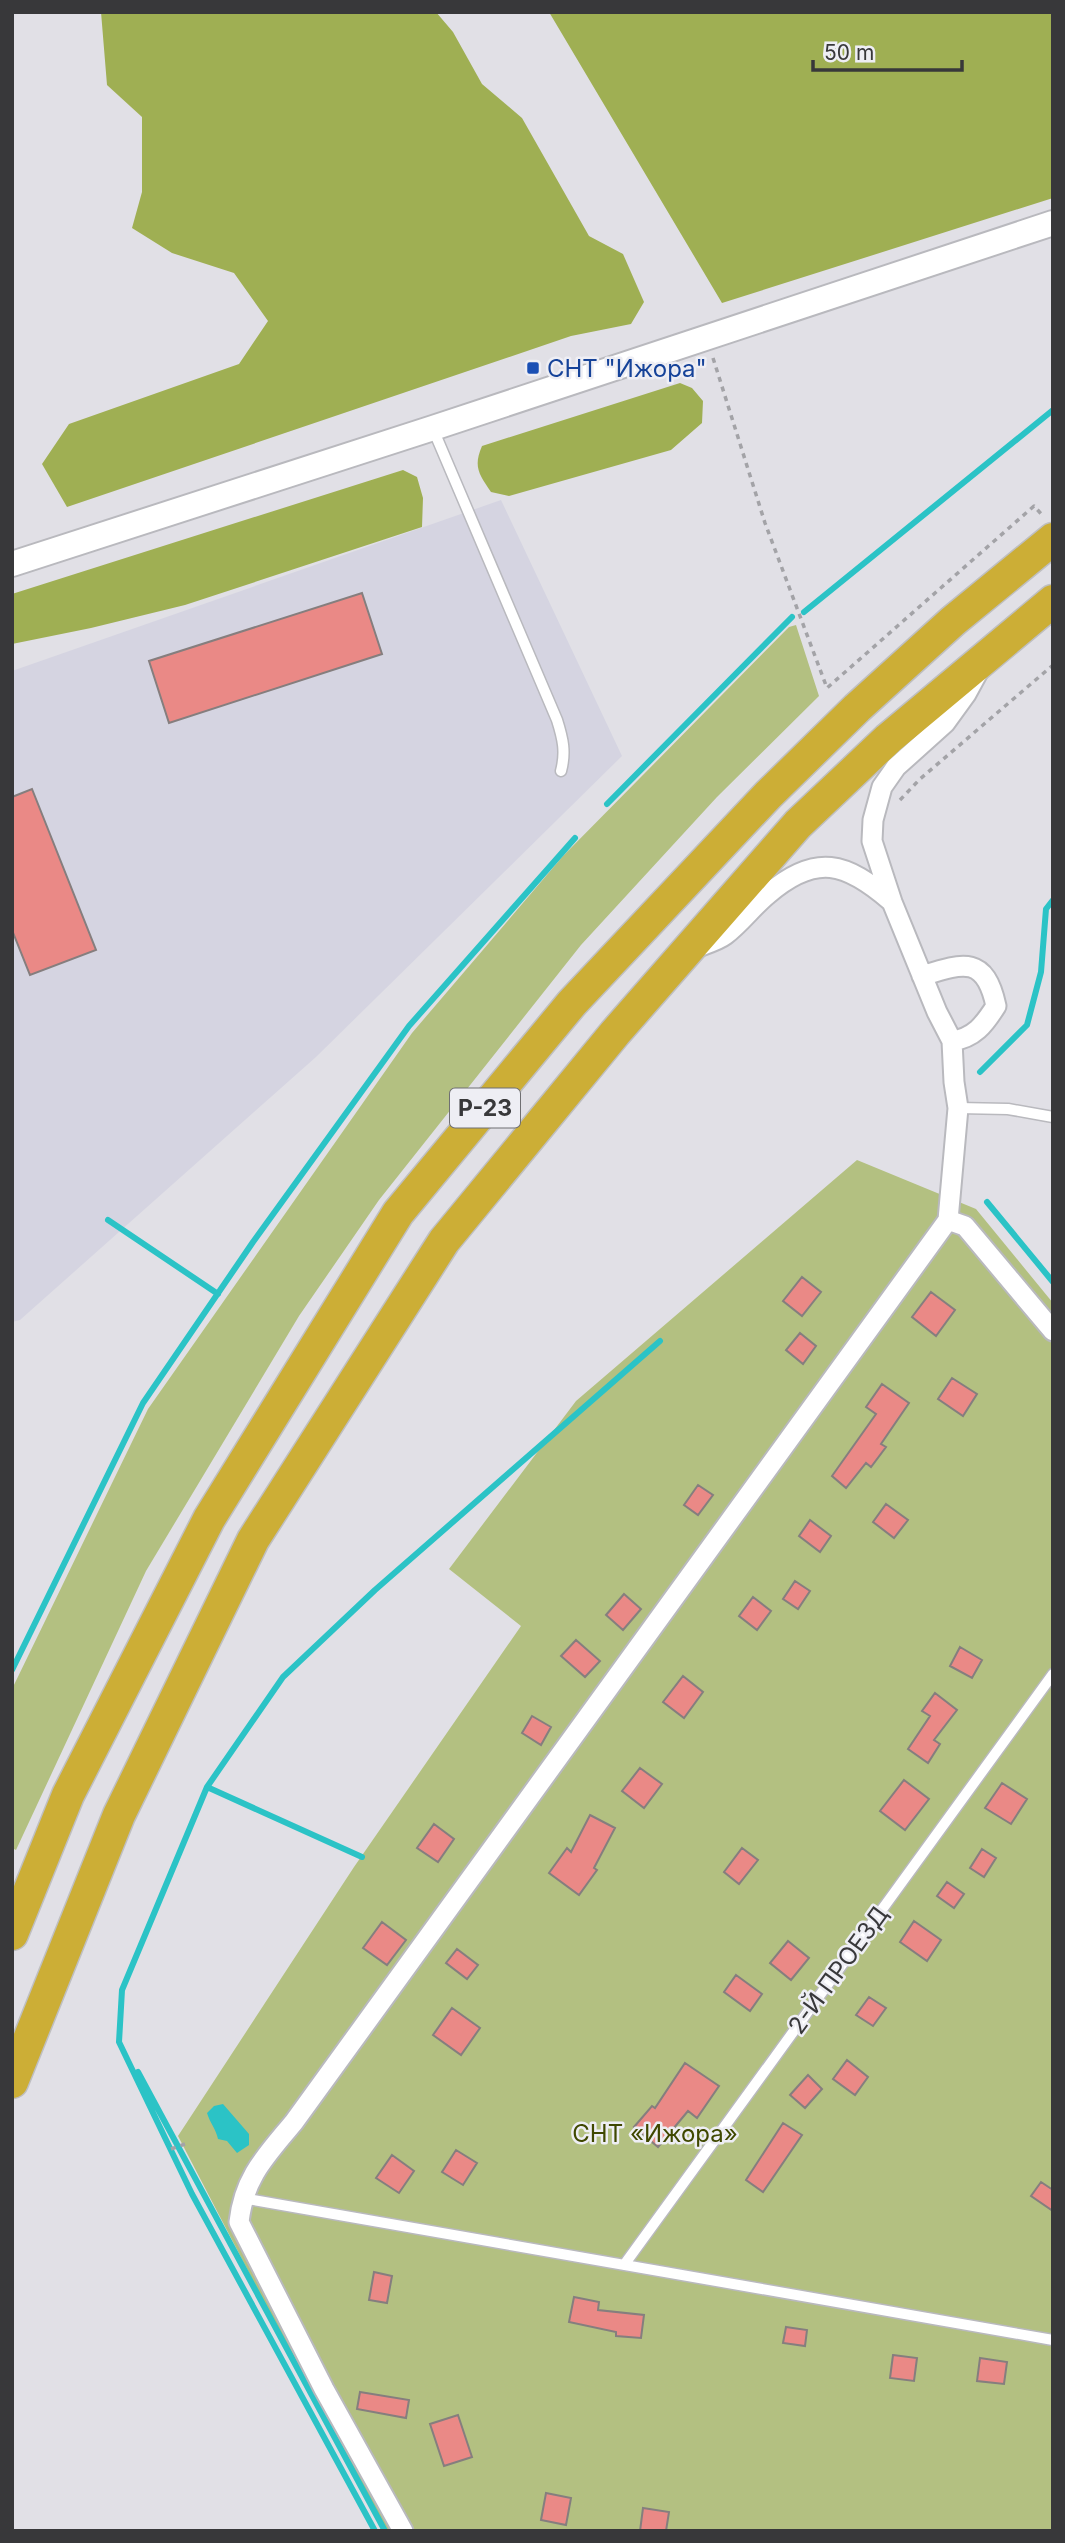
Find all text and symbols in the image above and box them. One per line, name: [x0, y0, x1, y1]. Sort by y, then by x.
scale bar: [813, 28, 962, 72]
text: 50 m: [824, 40, 874, 65]
place label: СНТ "Ижора": [547, 354, 707, 383]
marker: СНТ "Ижора": [525, 360, 541, 376]
road number: Р-23: [450, 1088, 520, 1128]
street label: 2-Й ПРОЕЗД: [781, 1900, 894, 2040]
park label: СНТ «Ижора»: [572, 2119, 738, 2148]

